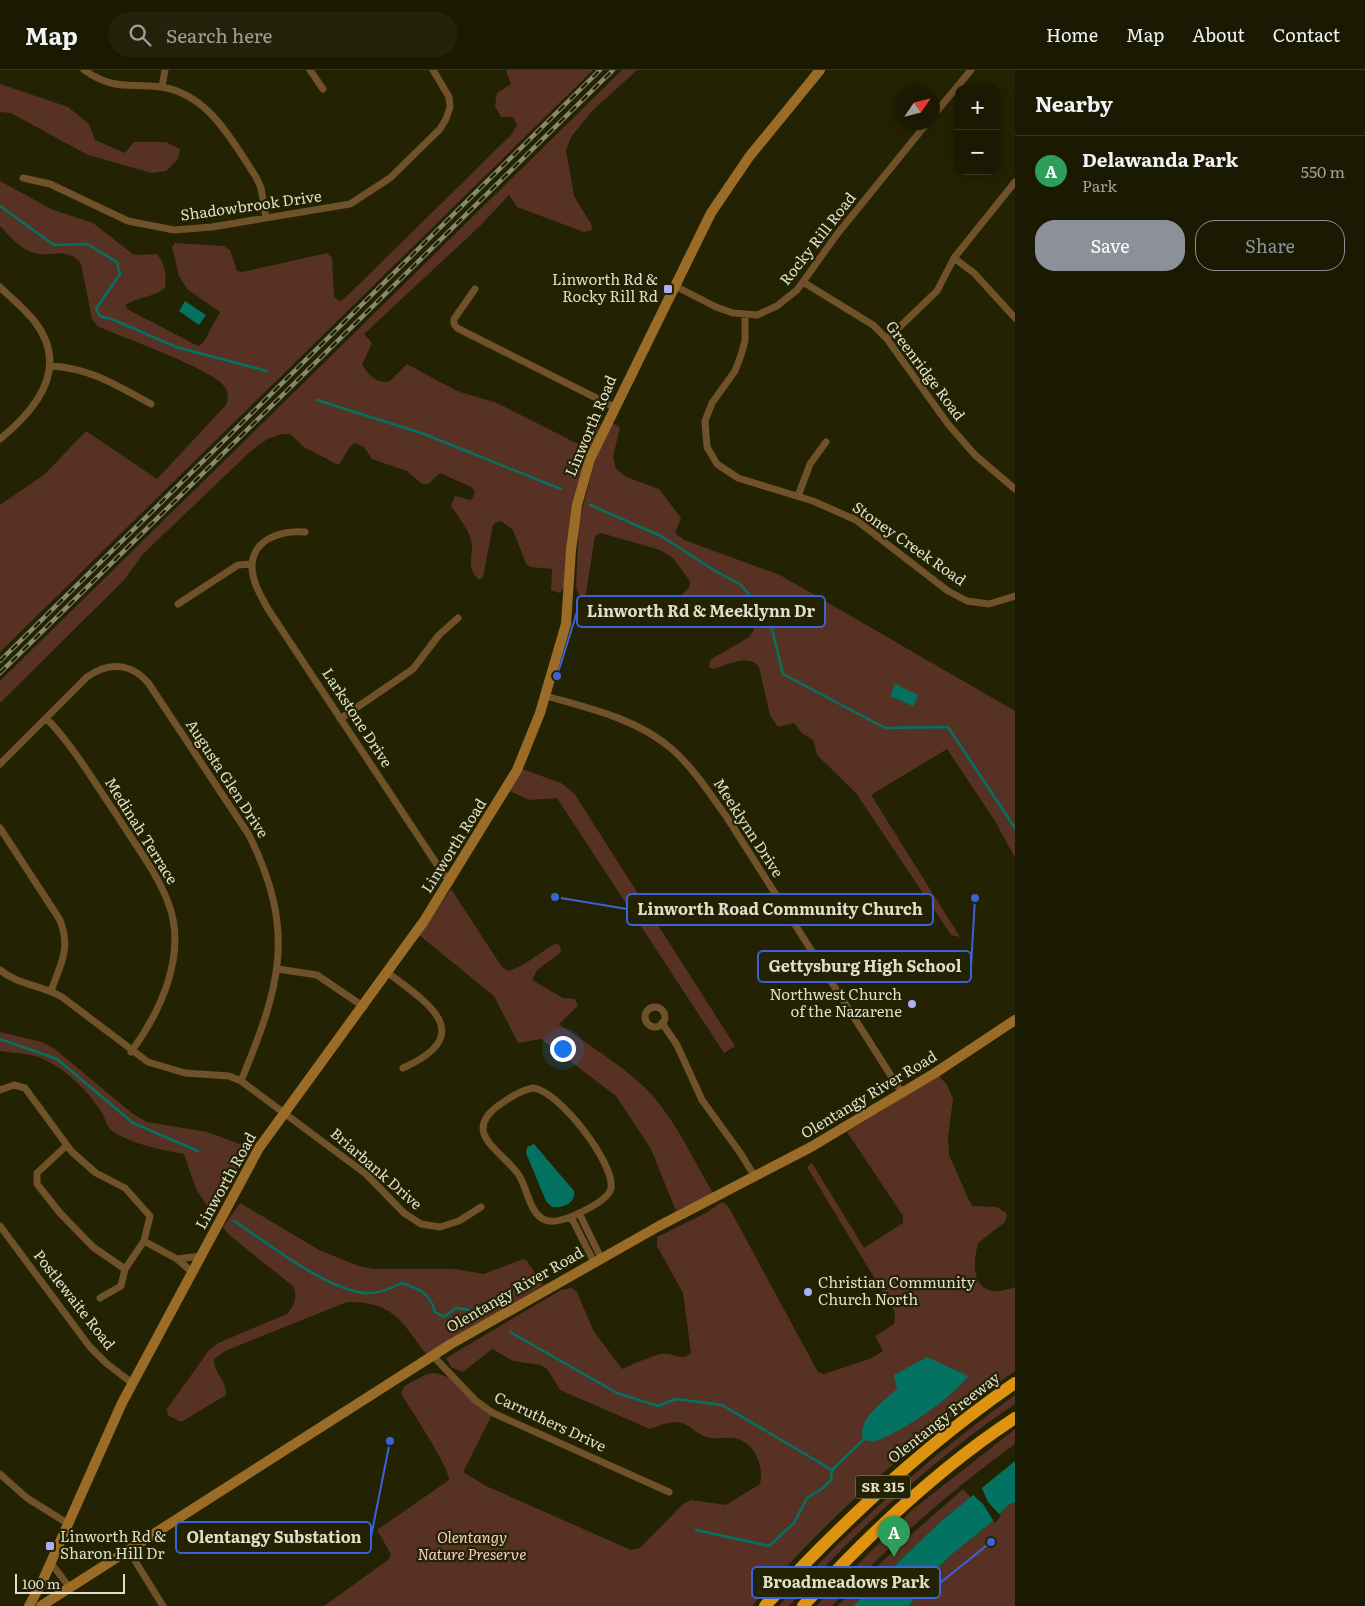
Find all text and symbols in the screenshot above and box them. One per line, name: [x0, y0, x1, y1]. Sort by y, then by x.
search box: [108, 12, 458, 57]
text: Map: [25, 17, 78, 52]
icon: search: [126, 21, 154, 49]
text: Search here: [166, 21, 272, 49]
text: Home: [1046, 21, 1098, 48]
text: Map: [1126, 21, 1164, 48]
text: About: [1192, 21, 1245, 48]
text: Contact: [1273, 21, 1340, 48]
north arrow: [895, 85, 940, 130]
map controls: [955, 85, 1000, 175]
button: +: [955, 85, 1000, 130]
text: Nearby: [1035, 87, 1113, 118]
button: −: [955, 130, 1000, 175]
text: Delawanda Park: [1082, 145, 1238, 173]
text: A: [1045, 159, 1057, 183]
text: 550 m: [1301, 159, 1345, 183]
text: Park: [1082, 173, 1117, 197]
street label: Shadowbrook Drive: [179, 183, 323, 226]
street label: Rocky Rill Road: [773, 187, 861, 290]
button: Save: [1035, 220, 1185, 271]
button: Share: [1195, 220, 1345, 271]
place label: Linworth Rd & Rocky Rill Rd: [552, 267, 658, 307]
marker: Linworth Rd & Rocky Rill Rd: [662, 283, 674, 295]
street label: Greenridge Road: [881, 315, 971, 425]
street label: Linworth Road: [558, 371, 621, 479]
street label: Stoney Creek Road: [848, 495, 971, 591]
callout: Linworth Rd & Meeklynn Dr: [577, 596, 825, 627]
text: Linworth Rd & Meeklynn Dr: [587, 598, 815, 622]
street label: Larkstone Drive: [317, 663, 399, 772]
street label: Augusta Glen Drive: [181, 714, 275, 842]
street label: Medinah Terrace: [100, 772, 185, 889]
street label: Meeklynn Drive: [708, 773, 790, 882]
street label: Linworth Road: [414, 793, 491, 897]
callout: Linworth Road Community Church: [627, 894, 933, 925]
text: Linworth Road Community Church: [637, 896, 923, 920]
callout: Gettysburg High School: [758, 951, 971, 982]
text: Gettysburg High School: [769, 953, 962, 977]
place label: Northwest Church of the Nazarene: [769, 982, 902, 1022]
marker: Northwest Church of the Nazarene: [906, 998, 918, 1010]
your location: [550, 1036, 576, 1062]
street label: Olentangy River Road: [796, 1044, 941, 1144]
street label: Briarbank Drive: [326, 1121, 428, 1214]
street label: Linworth Road: [189, 1128, 261, 1233]
street label: Olentangy River Road: [441, 1240, 587, 1337]
street label: Postlewaite Road: [29, 1244, 122, 1354]
place label: Christian Community Church North: [818, 1270, 975, 1310]
marker: Christian Community Church North: [802, 1286, 814, 1298]
street label: Olentangy Freeway: [882, 1365, 1004, 1468]
street label: Carruthers Drive: [491, 1385, 611, 1457]
road number: SR 315: [856, 1475, 910, 1498]
pin: A: [878, 1516, 910, 1557]
callout: Olentangy Substation: [176, 1522, 371, 1553]
place label: Linworth Rd & Sharon Hill Dr: [60, 1524, 166, 1564]
text: Olentangy Substation: [186, 1524, 362, 1548]
park label: Olentangy Nature Preserve: [418, 1525, 526, 1565]
marker: Linworth Rd & Sharon Hill Dr: [44, 1540, 56, 1552]
callout: Broadmeadows Park: [752, 1567, 940, 1598]
text: Broadmeadows Park: [762, 1569, 930, 1593]
scale bar: [15, 1571, 125, 1594]
text: 100 m: [22, 1573, 60, 1593]

